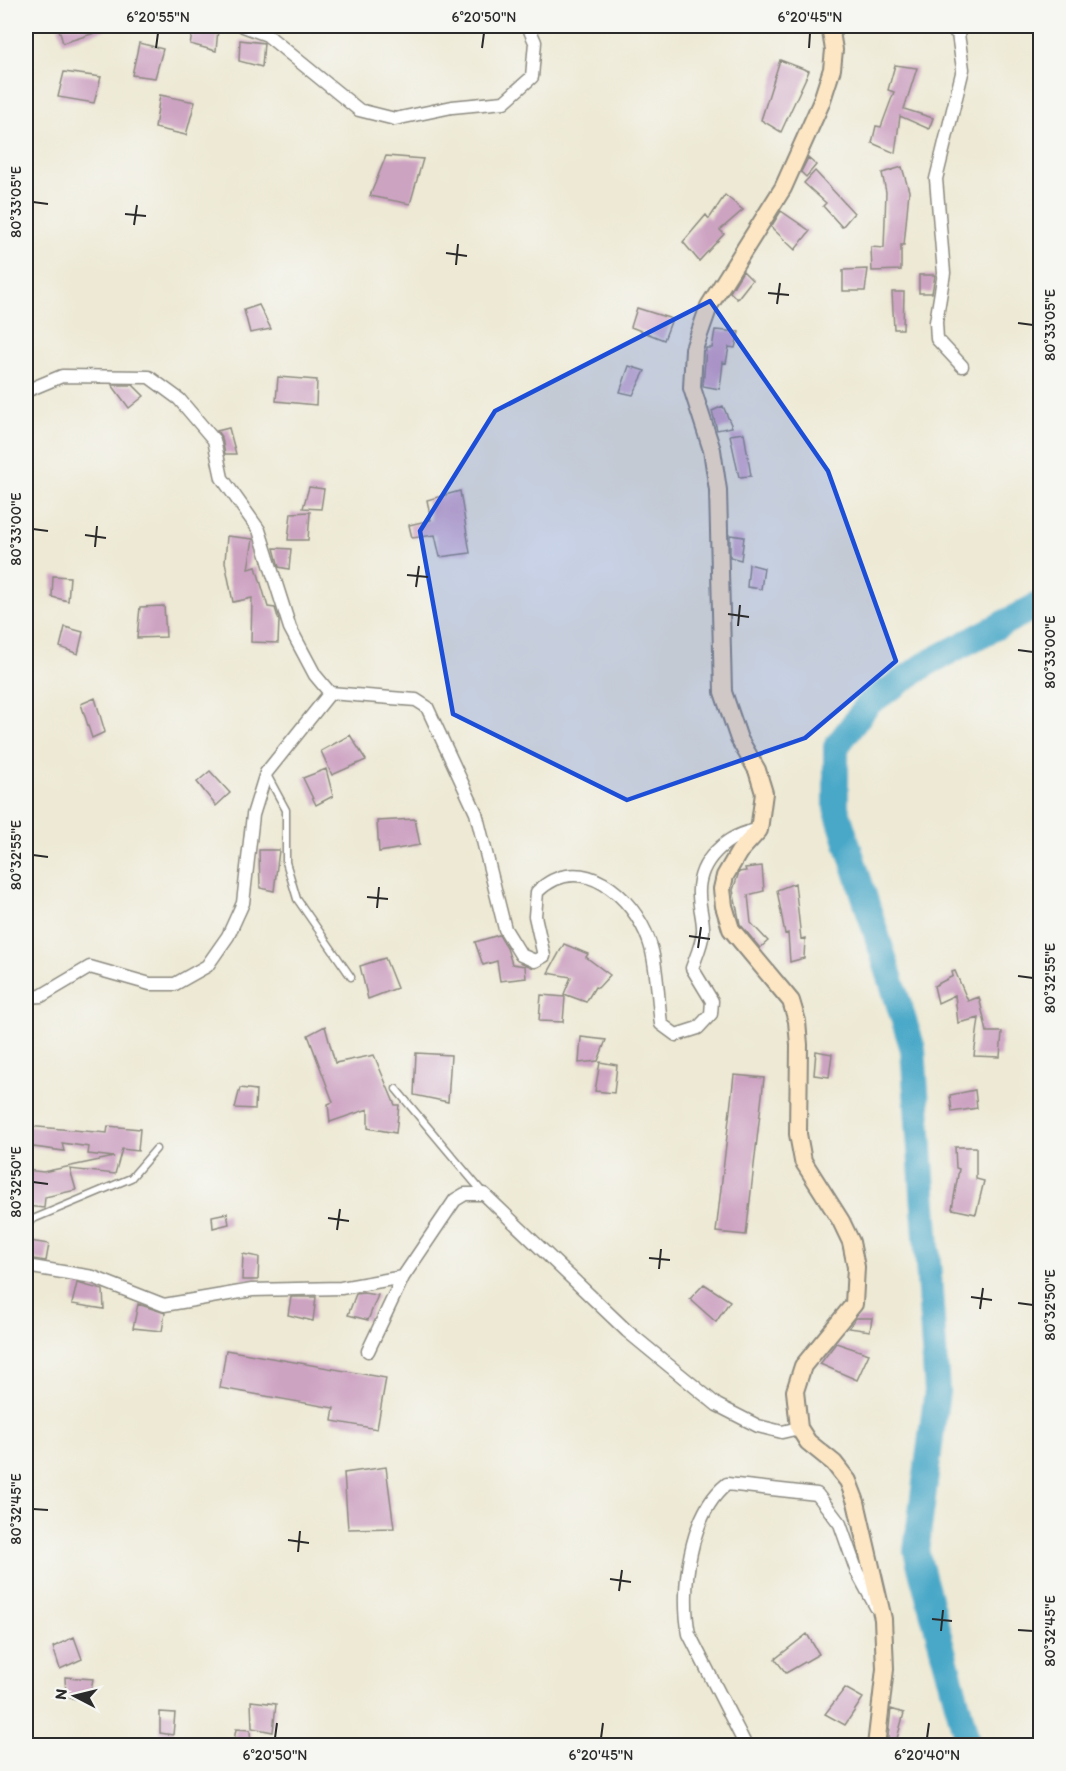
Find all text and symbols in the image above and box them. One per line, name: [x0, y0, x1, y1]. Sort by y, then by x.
text: 6°20'55"N: [126, 8, 190, 26]
text: 6°20'50"N: [452, 8, 517, 26]
text: 6°20'45"N: [778, 8, 842, 26]
text: 80°33'05"E: [7, 166, 25, 238]
text: 80°33'05"E: [1041, 289, 1059, 361]
text: 80°33'00"E: [7, 492, 25, 566]
text: 80°33'00"E: [1041, 615, 1059, 689]
text: 80°32'55"E: [7, 820, 25, 890]
text: 80°32'55"E: [1041, 943, 1059, 1013]
text: 80°32'50"E: [7, 1146, 25, 1218]
text: 80°32'50"E: [1041, 1269, 1059, 1341]
text: 80°32'45"E: [7, 1473, 25, 1545]
text: 80°32'45"E: [1041, 1595, 1059, 1667]
north arrow: [45, 1666, 105, 1726]
text: N: [51, 1688, 71, 1701]
text: 6°20'50"N: [243, 1746, 308, 1764]
text: 6°20'45"N: [569, 1746, 633, 1764]
text: 6°20'40"N: [894, 1746, 960, 1764]

